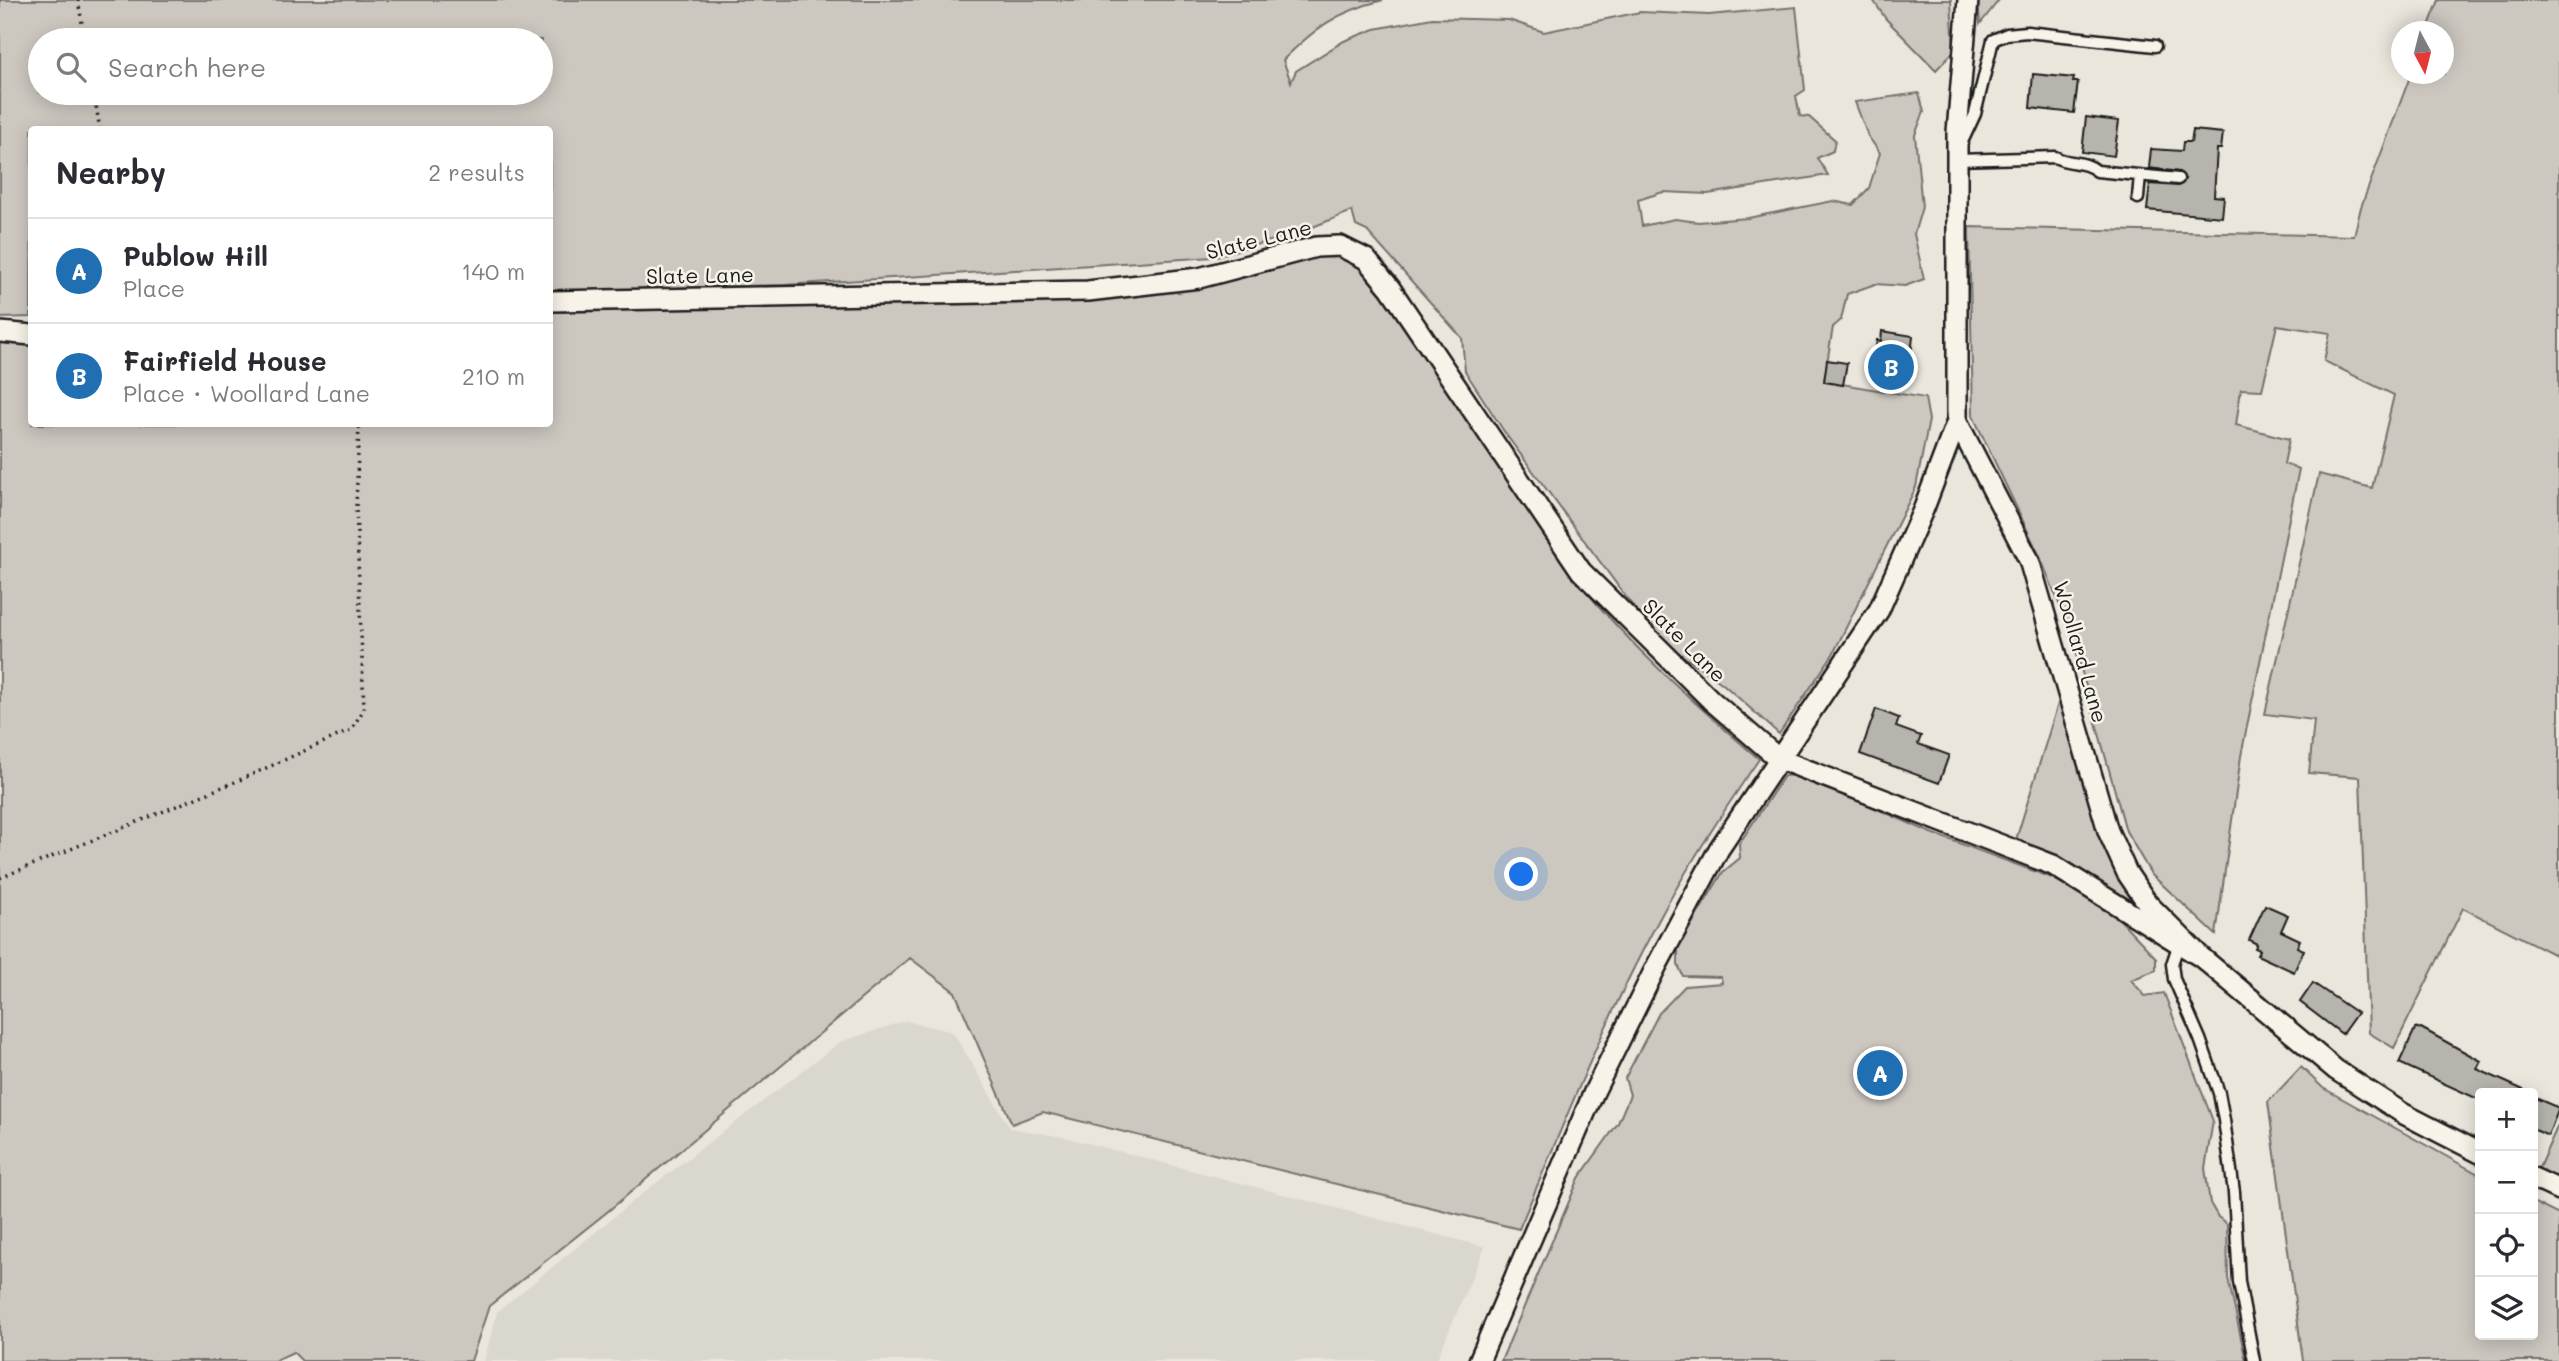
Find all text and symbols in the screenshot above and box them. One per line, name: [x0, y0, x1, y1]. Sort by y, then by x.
north arrow: [2391, 21, 2454, 84]
search box: [28, 28, 553, 105]
icon: search: [52, 48, 90, 86]
text: Search here: [108, 50, 266, 84]
text: Nearby: [56, 152, 166, 192]
text: 2 results: [428, 157, 525, 187]
street label: Slate Lane: [1203, 212, 1314, 265]
text: Publow Hill: [123, 239, 268, 273]
text: A: [71, 256, 87, 286]
text: 140 m: [461, 256, 525, 286]
street label: Slate Lane: [646, 260, 754, 289]
text: Place: [123, 273, 185, 303]
pin: B: [1868, 341, 1914, 393]
text: Fairfield House: [123, 344, 326, 378]
text: B: [71, 361, 87, 391]
text: 210 m: [462, 361, 525, 391]
text: Place · Woollard Lane: [123, 378, 370, 408]
street label: Woollard Lane: [2048, 578, 2115, 726]
street label: Slate Lane: [1637, 592, 1733, 688]
your location: [1504, 857, 1538, 891]
pin: A: [1857, 1047, 1903, 1099]
map controls: [2475, 1088, 2538, 1340]
button: +: [2475, 1088, 2538, 1151]
button: −: [2475, 1151, 2538, 1214]
button: locate: [2475, 1214, 2538, 1277]
button: layers: [2475, 1277, 2538, 1340]

